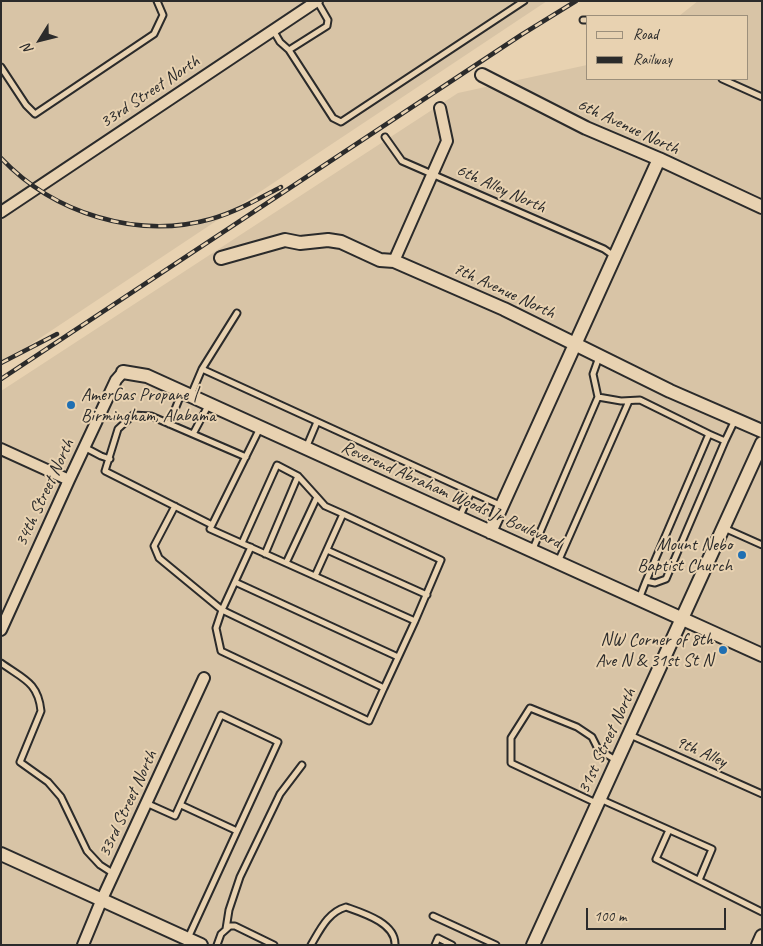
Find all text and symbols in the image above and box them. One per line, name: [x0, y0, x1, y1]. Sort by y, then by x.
north arrow: [15, 15, 65, 65]
legend: [586, 15, 748, 80]
text: Road: [633, 25, 658, 44]
text: N: [18, 41, 37, 58]
text: Railway: [633, 50, 672, 69]
street label: 33rd Street North: [96, 51, 204, 133]
street label: 6th Avenue North: [574, 94, 682, 160]
street label: 6th Alley North: [453, 160, 549, 218]
street label: 7th Avenue North: [450, 258, 558, 324]
place label: AmerGas Propane | Birmingham, Alabama: [81, 384, 215, 426]
marker: AmerGas Propane | Birmingham, Alabama: [65, 399, 77, 411]
street label: 34th Street North: [11, 436, 79, 550]
street label: Reverend Abraham Woods Jr Boulevard: [338, 437, 564, 553]
place label: Mount Nebo Baptist Church: [637, 534, 732, 576]
marker: Mount Nebo Baptist Church: [736, 549, 748, 561]
place label: NW Corner of 8th Ave N & 31st St N: [595, 629, 713, 672]
marker: NW Corner of 8th Ave N & 31st St N: [717, 644, 729, 656]
street label: 31st Street North: [573, 685, 641, 797]
street label: 9th Alley: [672, 731, 730, 773]
street label: 33rd Street North: [94, 747, 162, 861]
scale bar: [588, 898, 728, 930]
text: 100 m: [594, 907, 626, 926]

